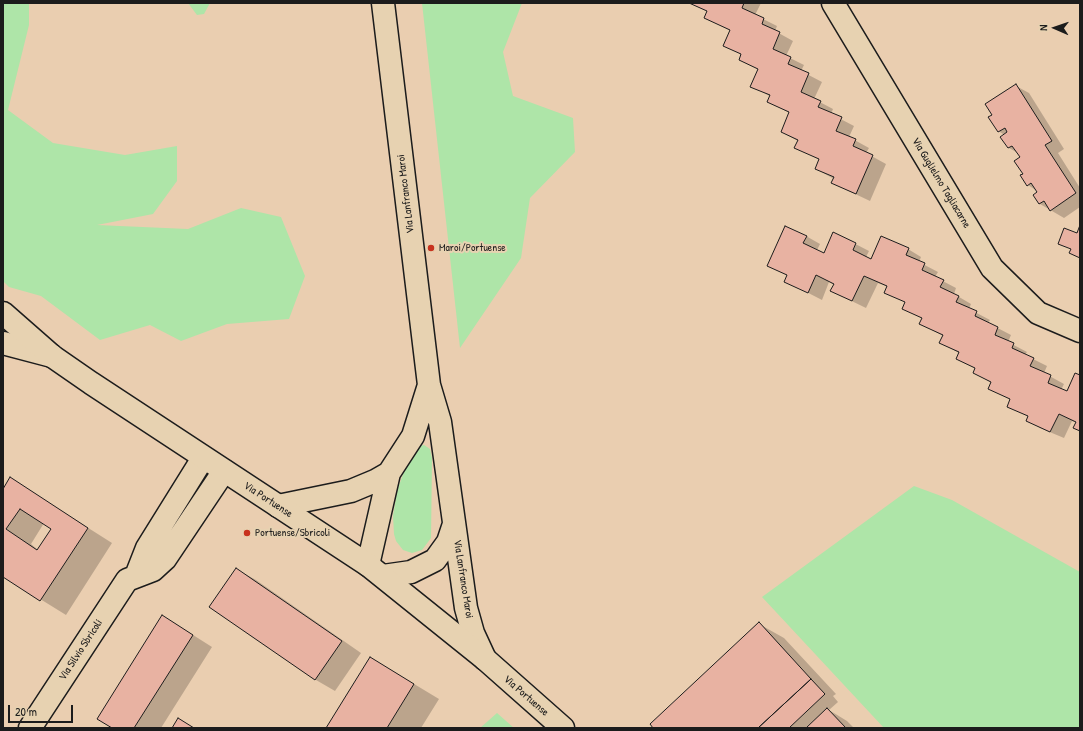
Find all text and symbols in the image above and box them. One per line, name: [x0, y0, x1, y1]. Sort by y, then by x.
north arrow: [1035, 8, 1075, 48]
text: N: [1036, 24, 1050, 31]
street label: Via Guglielmo Tagliacarne: [909, 135, 973, 231]
street label: Via Lanfranco Maroi: [395, 154, 417, 234]
place label: Maroi/Portuense: [439, 241, 506, 255]
marker: Maroi/Portuense: [426, 243, 436, 253]
street label: Via Portuense: [241, 479, 295, 521]
place label: Portuense/Sbricoli: [255, 526, 330, 540]
marker: Portuense/Sbricoli: [242, 528, 252, 538]
street label: Via Lanfranco Maroi: [450, 539, 476, 619]
street label: Via Silvio Sbricoli: [56, 617, 106, 683]
street label: Via Portuense: [501, 673, 551, 719]
scale bar: [10, 697, 75, 723]
text: 20 m: [15, 703, 37, 720]

